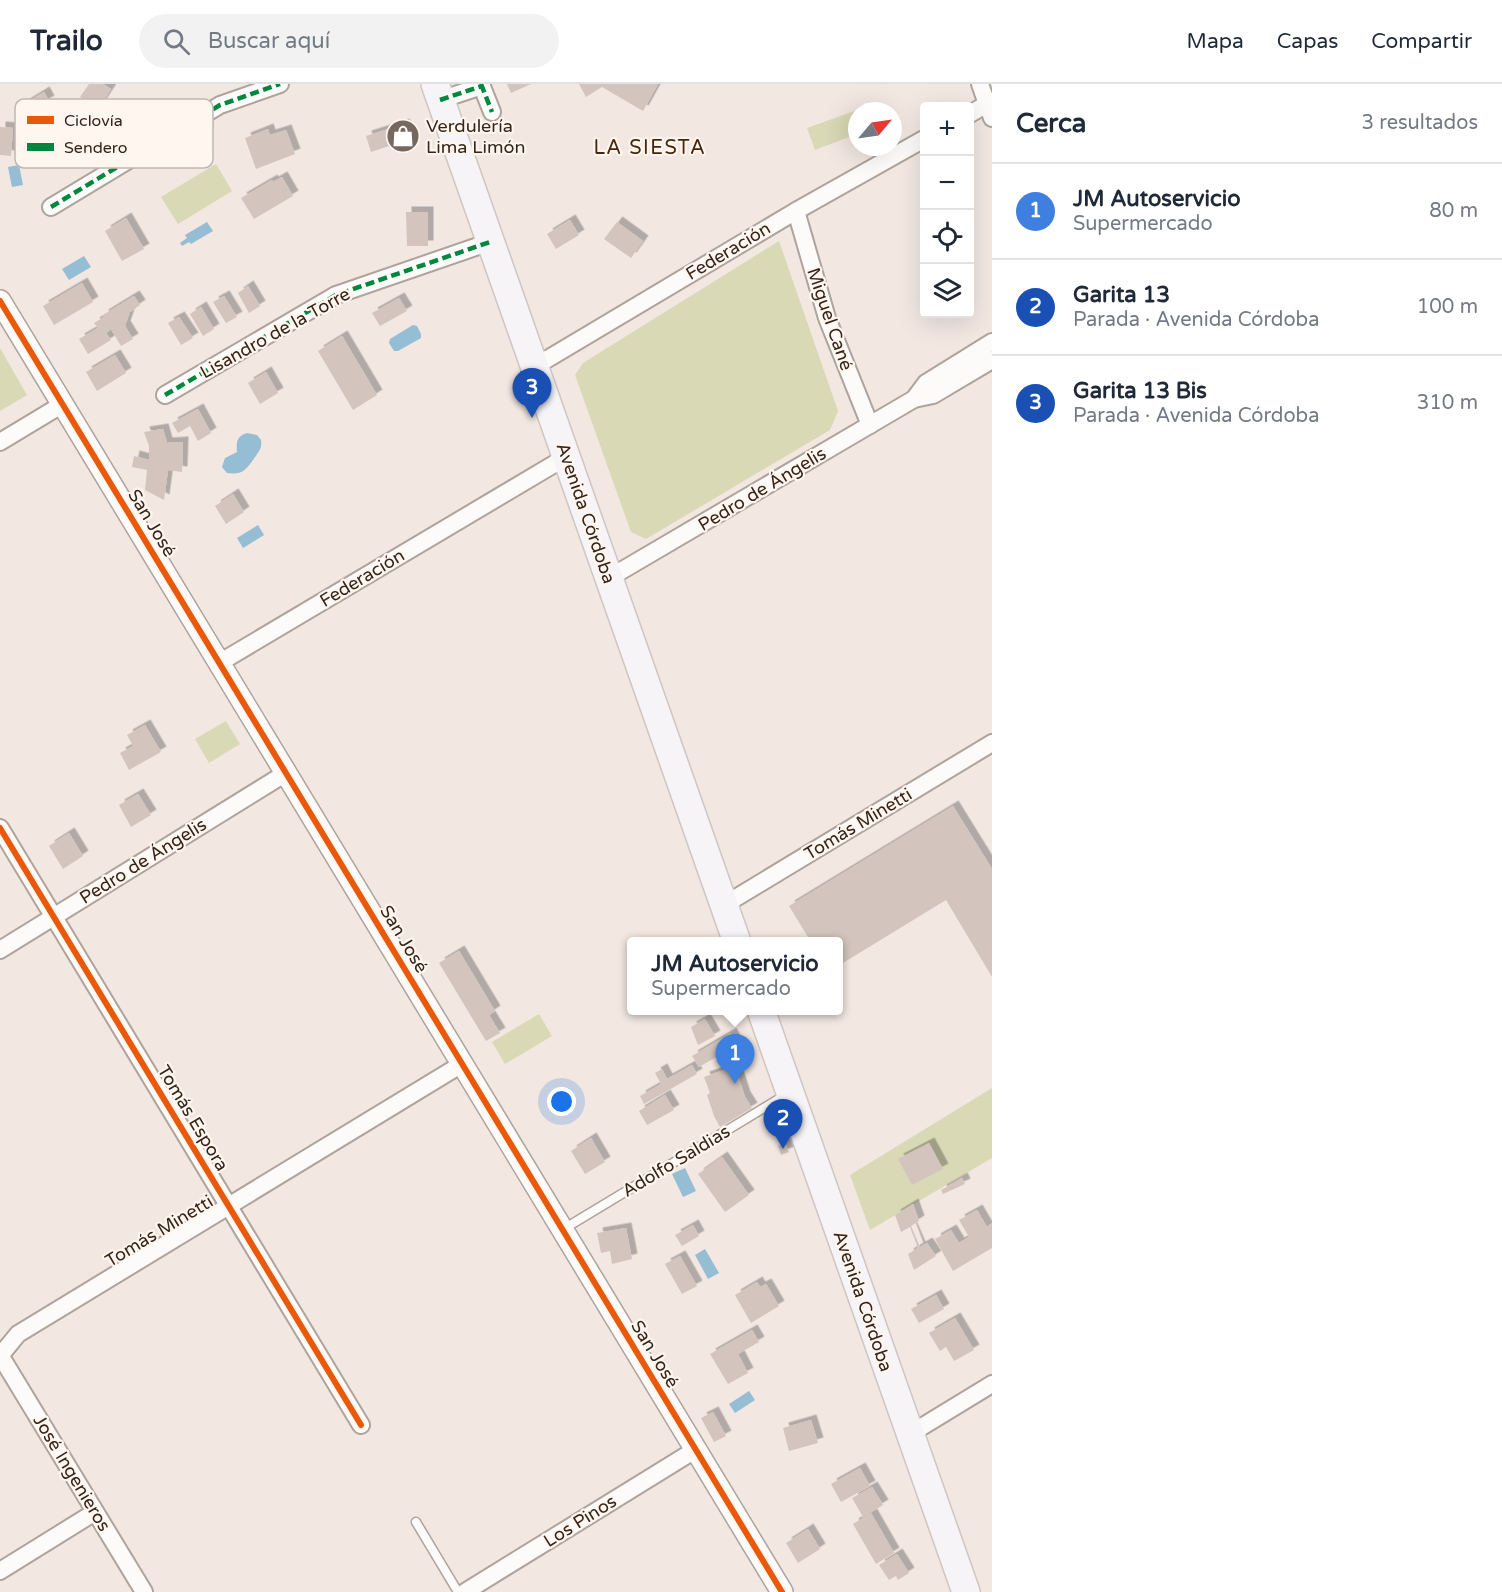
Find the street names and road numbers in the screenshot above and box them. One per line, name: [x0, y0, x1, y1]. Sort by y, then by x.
street label: Federación: [682, 217, 774, 285]
street label: Miguel Cané: [802, 265, 858, 373]
street label: Lisandro de la Torre: [196, 283, 354, 383]
street label: Avenida Córdoba: [552, 440, 620, 586]
street label: Pedro de Ángelis: [694, 442, 830, 536]
street label: San José: [123, 485, 181, 561]
street label: Federación: [316, 544, 408, 612]
street label: Tomás Minetti: [800, 783, 916, 865]
street label: Pedro de Ángelis: [76, 813, 210, 909]
street label: San José: [375, 901, 433, 977]
street label: Tomás Espora: [153, 1061, 233, 1175]
street label: Adolfo Saldias: [618, 1120, 734, 1202]
street label: Tomás Minetti: [101, 1190, 217, 1272]
street label: Avenida Córdoba: [829, 1228, 897, 1374]
street label: San José: [626, 1316, 684, 1392]
street label: José Ingenieros: [29, 1411, 115, 1535]
street label: Los Pinos: [540, 1490, 620, 1552]

